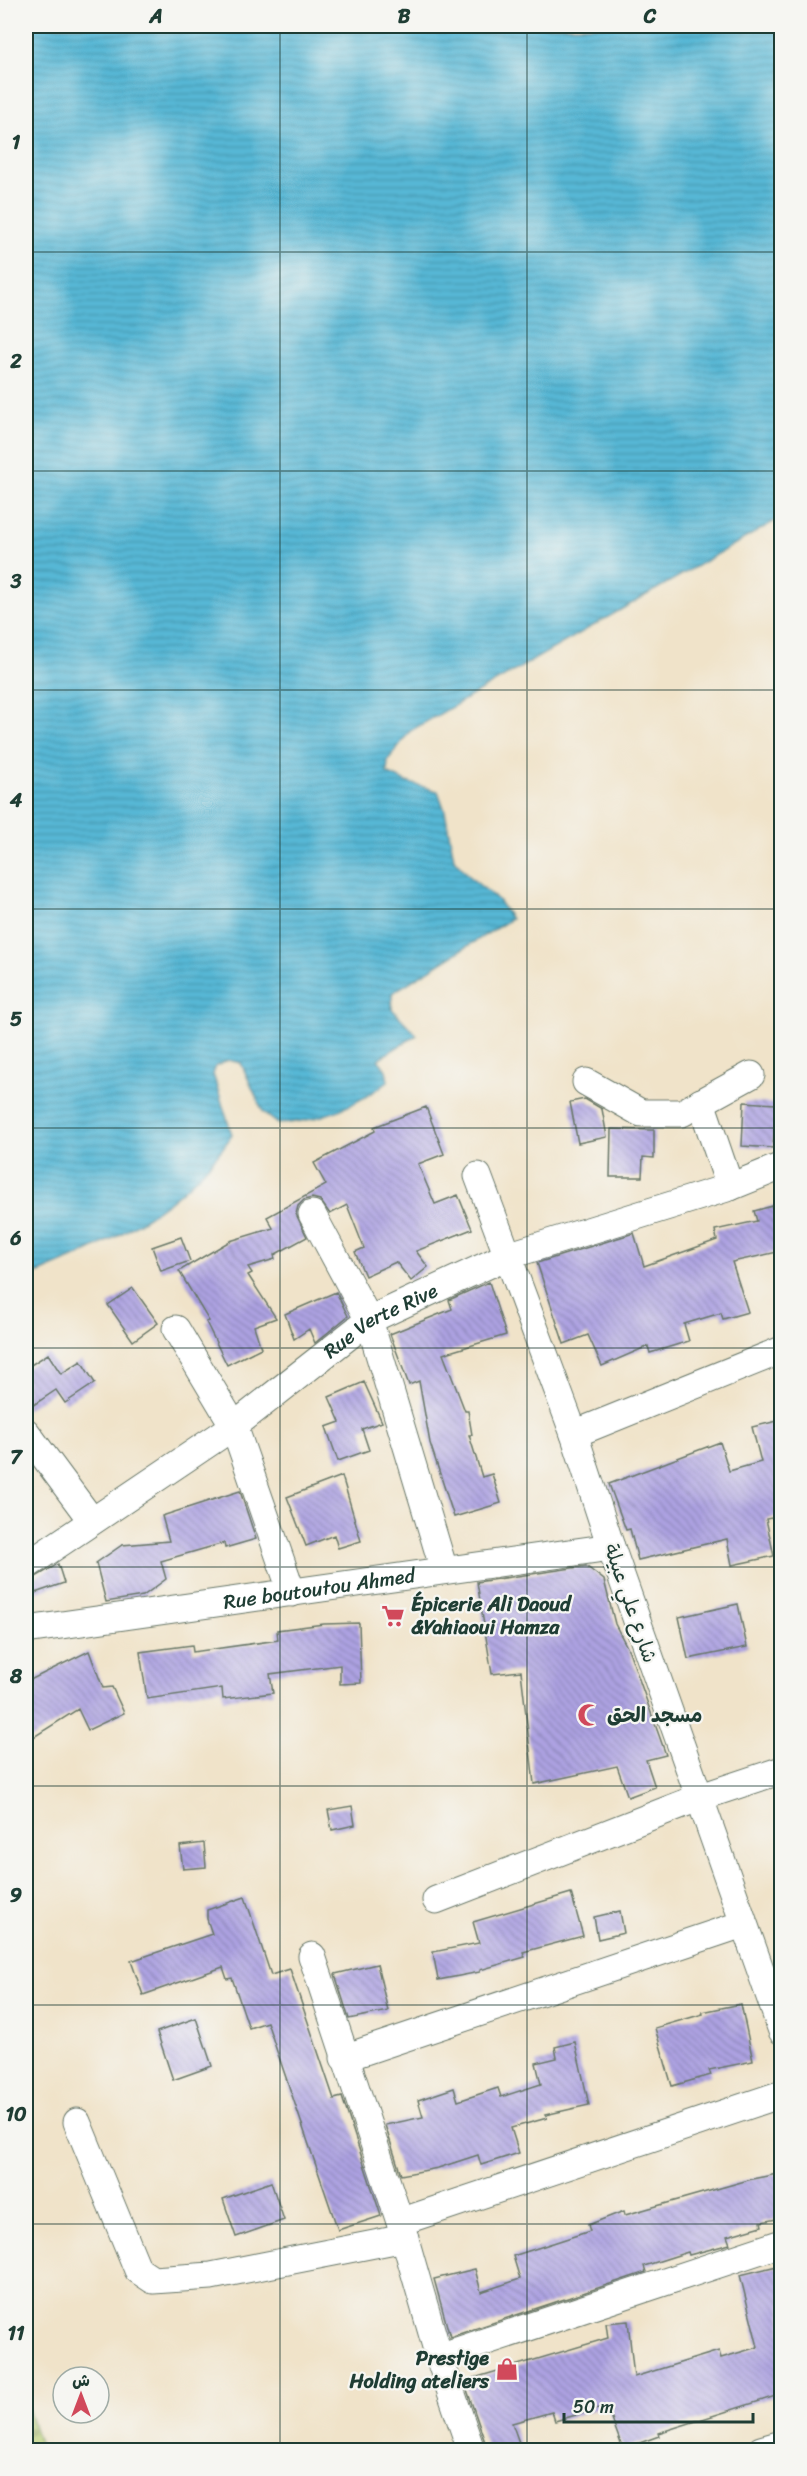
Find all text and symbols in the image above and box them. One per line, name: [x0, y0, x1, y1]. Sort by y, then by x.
text: A: [148, 0, 163, 34]
text: B: [398, 0, 411, 34]
text: C: [643, 0, 657, 34]
text: 1: [12, 125, 21, 160]
text: 2: [9, 344, 22, 379]
text: 3: [10, 564, 22, 599]
text: 4: [9, 783, 23, 818]
text: 5: [10, 1002, 22, 1037]
text: 6: [9, 1221, 22, 1256]
street label: Rue Verte Rive: [315, 1273, 444, 1368]
text: 7: [10, 1440, 23, 1475]
street label: شارع علي عبيلة: [594, 1539, 667, 1668]
street label: Rue boutoutou Ahmed: [221, 1558, 419, 1620]
place label: Épicerie Ali Daoud &Yahiaoui Hamza: [411, 1587, 573, 1645]
supermarket icon: Épicerie Ali Daoud &Yahiaoui Hamza: [380, 1603, 406, 1629]
text: 8: [9, 1659, 23, 1694]
place label: مسجد الحق: [607, 1698, 702, 1733]
mosque icon: مسجد الحق: [576, 1702, 602, 1728]
text: 9: [10, 1878, 22, 1913]
text: 10: [5, 2097, 27, 2132]
text: 11: [7, 2316, 25, 2351]
place label: Prestige Holding ateliers: [348, 2341, 490, 2399]
shop icon: Prestige Holding ateliers: [494, 2356, 520, 2382]
north arrow: [51, 2365, 111, 2425]
text: ش: [72, 2366, 90, 2395]
scale bar: [564, 2386, 753, 2424]
text: 50 m: [573, 2391, 614, 2423]

